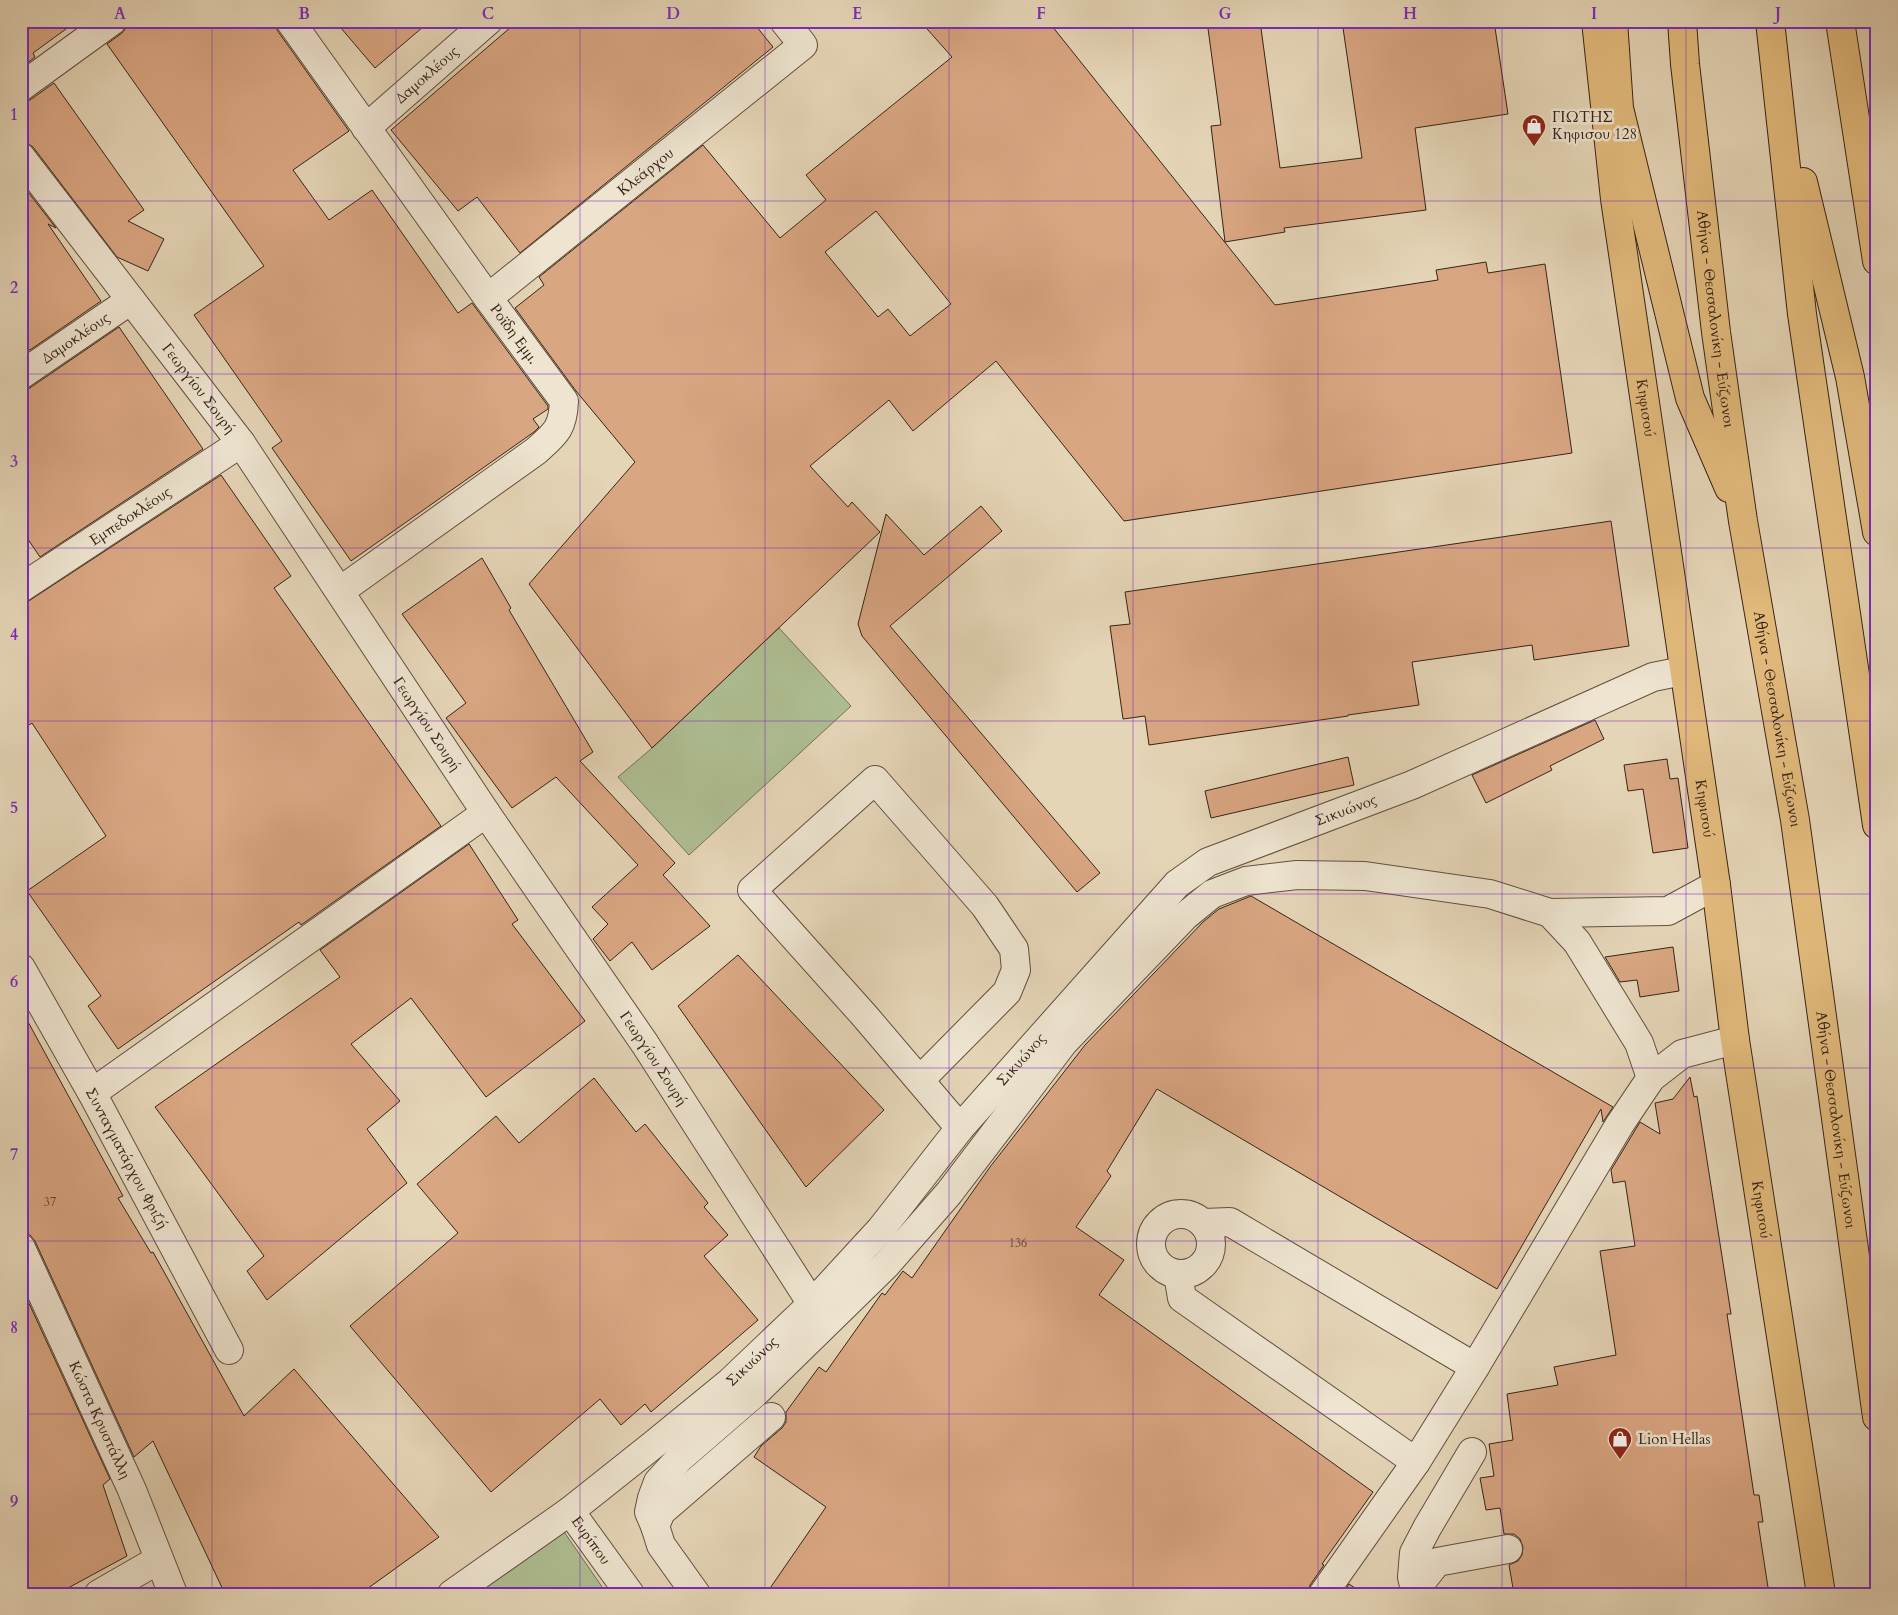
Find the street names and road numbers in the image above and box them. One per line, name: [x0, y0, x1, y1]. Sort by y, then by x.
street label: Δαμοκλέους: [391, 41, 463, 108]
street label: Κλεάρχου: [613, 143, 678, 200]
street label: Αθήνα - Θεσσαλονίκη - Εύζωνοι: [1692, 209, 1739, 430]
street label: Ροϊδη Εμμ.: [486, 300, 543, 368]
street label: Δαμοκλέους: [38, 307, 114, 368]
street label: Γεωργίου Σουρή: [158, 339, 240, 438]
street label: Κηφισού: [1632, 378, 1660, 438]
street label: Εμπεδοκλέους: [86, 481, 176, 550]
street label: Αθήνα - Θεσσαλονίκη - Εύζωνοι: [1749, 609, 1806, 829]
street label: Γεωργίου Σουρή: [388, 673, 466, 775]
street label: Κηφισού: [1691, 778, 1719, 839]
street label: Σικυώνος: [1312, 789, 1380, 831]
street label: Γεωργίου Σουρή: [615, 1007, 692, 1110]
street label: Αθήνα - Θεσσαλονίκη - Εύζωνοι: [1811, 1010, 1861, 1230]
street label: Σικυώνος: [992, 1028, 1050, 1090]
street label: Συνταγματάρχου Φριζή: [81, 1084, 173, 1233]
street label: Κηφισού: [1747, 1179, 1776, 1240]
street label: Σικυώνος: [722, 1331, 783, 1391]
street label: Κώστα Κρυστάλλη: [64, 1358, 135, 1482]
street label: Ευρίπου: [567, 1512, 616, 1569]

